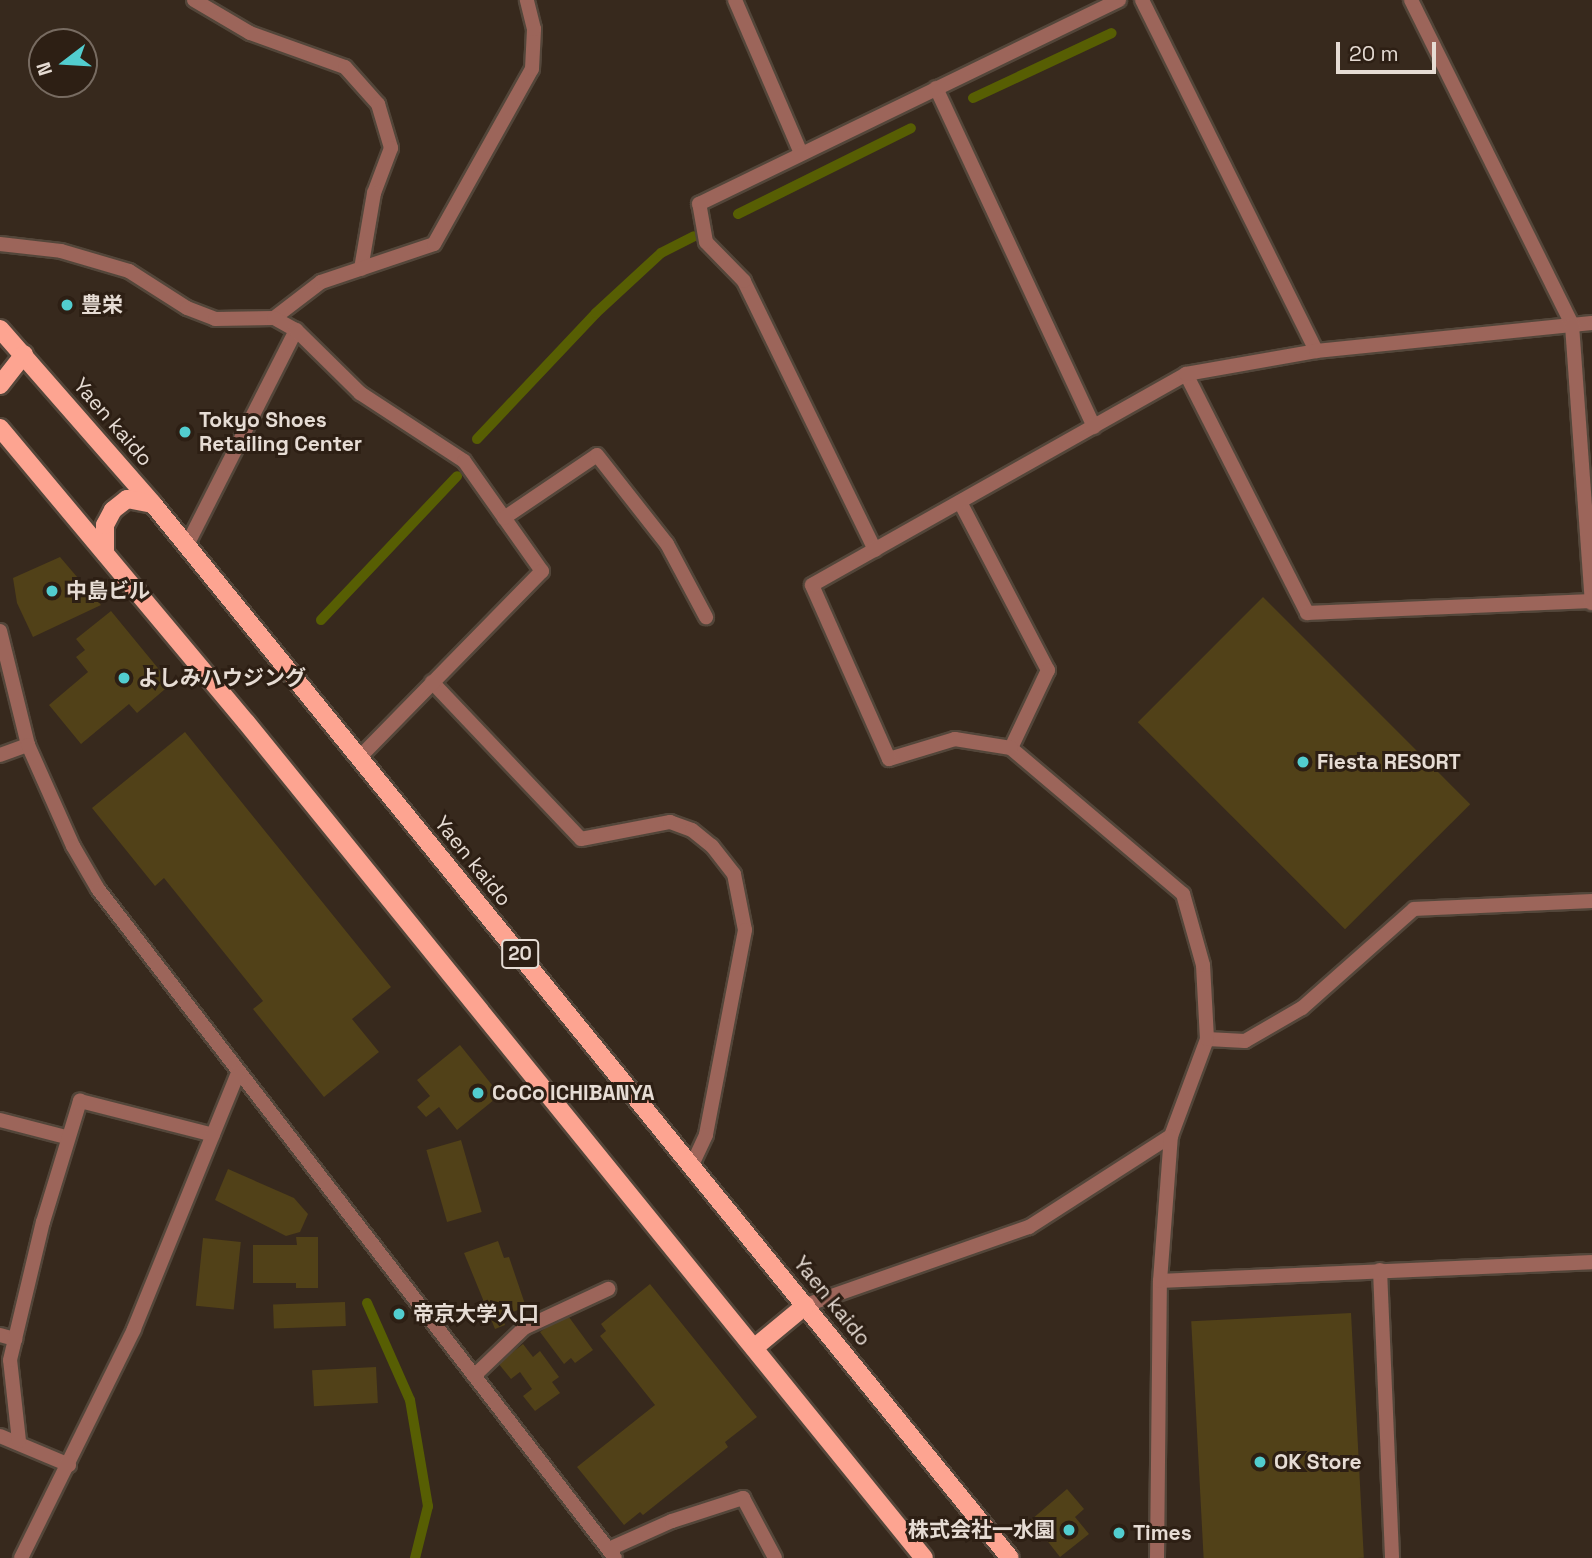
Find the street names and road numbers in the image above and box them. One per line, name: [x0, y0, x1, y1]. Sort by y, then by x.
street label: Yaen kaido: [68, 373, 158, 471]
street label: Yaen kaido: [429, 811, 517, 911]
road number: 20: [501, 938, 539, 970]
street label: Yaen kaido: [788, 1251, 876, 1351]

